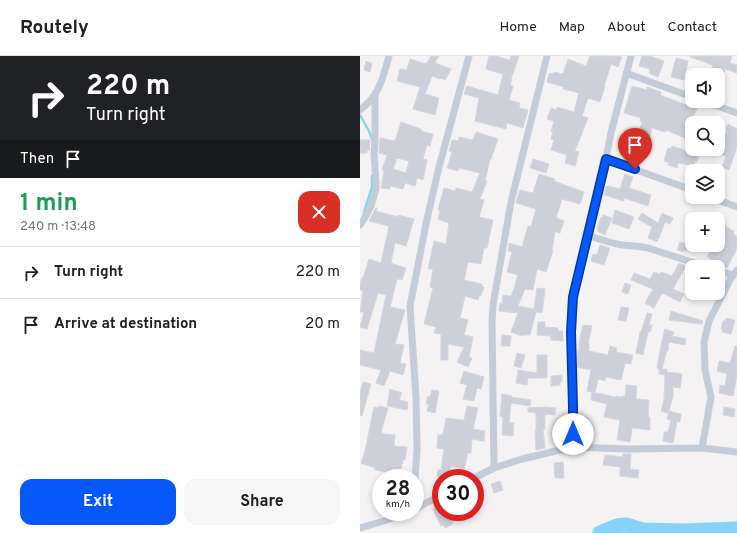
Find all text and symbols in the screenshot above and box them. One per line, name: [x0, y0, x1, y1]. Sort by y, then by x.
text: Routely: [20, 16, 89, 40]
text: Home: [500, 19, 537, 36]
text: Map: [559, 19, 585, 36]
text: About: [607, 19, 646, 36]
text: Contact: [668, 19, 717, 36]
map controls: [685, 68, 725, 300]
button: sound: [685, 68, 725, 108]
text: 220 m: [86, 69, 170, 105]
icon: right: [20, 72, 72, 124]
text: Turn right: [86, 104, 166, 127]
button: search: [685, 116, 725, 156]
pin: [618, 128, 652, 169]
icon: arrive: [624, 134, 646, 156]
icon: arrive: [62, 148, 84, 170]
text: Then: [20, 150, 54, 169]
button: layers: [685, 164, 725, 204]
text: 1 min: [20, 189, 78, 219]
button: close: [298, 191, 340, 233]
button: +: [685, 212, 725, 252]
text: 240 m · 13:48: [20, 219, 96, 235]
button: −: [685, 260, 725, 300]
icon: right: [20, 262, 42, 284]
text: Turn right: [54, 263, 123, 282]
text: 220 m: [296, 263, 340, 282]
icon: arrive: [20, 314, 42, 336]
text: Arrive at destination: [54, 315, 197, 334]
text: 20 m: [305, 315, 340, 334]
position arrow: [552, 413, 594, 455]
speed limit sign: 30: [432, 469, 484, 521]
text: 28: [386, 477, 410, 503]
button: Exit: [20, 479, 176, 525]
button: Share: [184, 479, 340, 525]
text: km/h: [386, 498, 410, 511]

